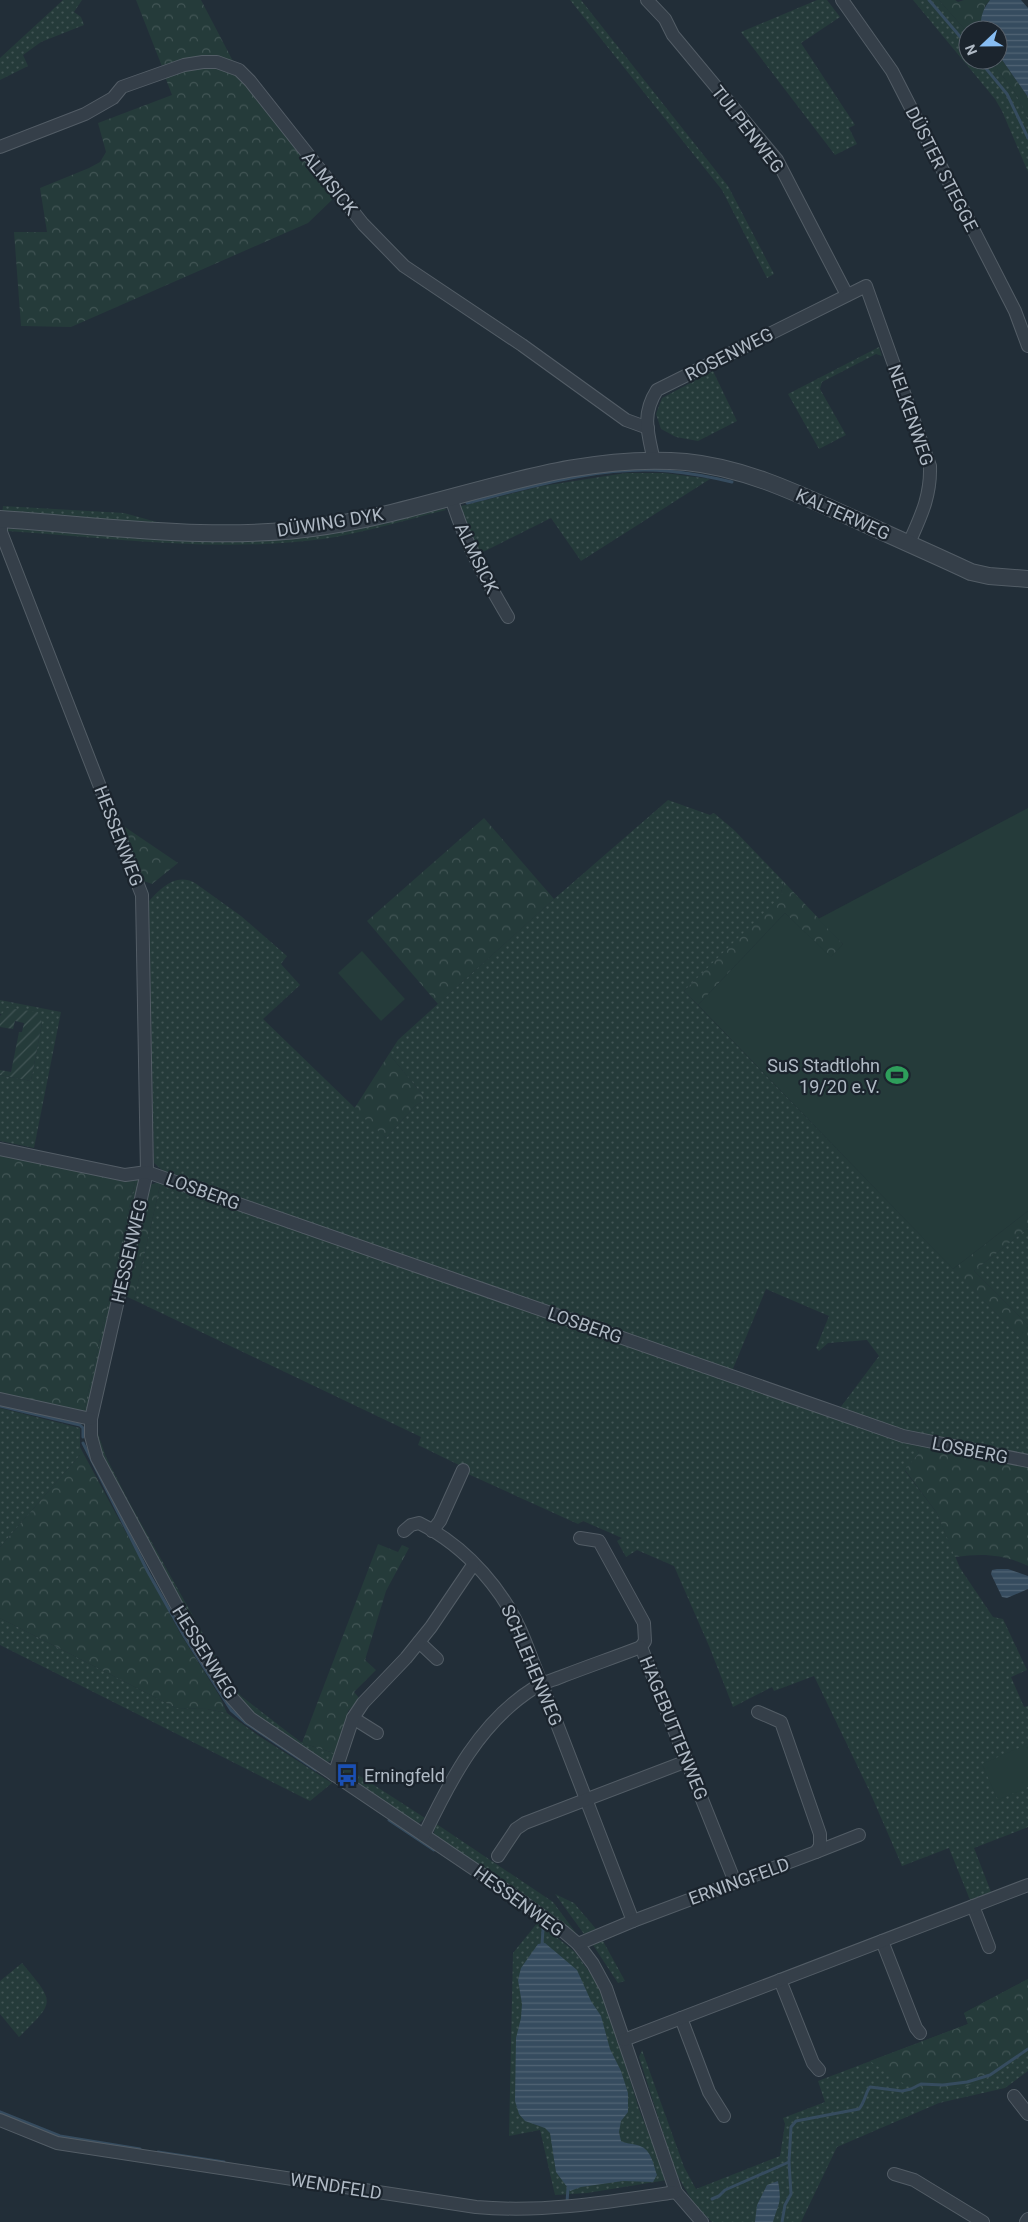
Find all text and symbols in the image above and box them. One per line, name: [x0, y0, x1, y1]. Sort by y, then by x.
north arrow: [958, 20, 1008, 70]
text: N: [962, 42, 980, 57]
street label: TULPENWEG: [707, 81, 789, 177]
street label: DÜSTER STEGGE: [902, 103, 982, 235]
street label: ALMSICK: [298, 147, 362, 220]
street label: ROSENWEG: [682, 323, 776, 385]
street label: NELKENWEG: [884, 362, 938, 468]
street label: KALTERWEG: [793, 484, 893, 544]
street label: DÜWING DYK: [275, 503, 385, 541]
street label: ALMSICK: [451, 519, 503, 597]
street label: HESSENWEG: [90, 783, 148, 889]
place label: SuS Stadtlohn 19/20 e.V.: [767, 1055, 880, 1097]
sports icon: SuS Stadtlohn 19/20 e.V.: [884, 1062, 910, 1088]
street label: LOSBERG: [163, 1168, 243, 1214]
street label: HESSENWEG: [107, 1197, 151, 1305]
street label: LOSBERG: [545, 1303, 625, 1347]
street label: LOSBERG: [930, 1432, 1010, 1468]
street label: HESSENWEG: [168, 1601, 242, 1703]
street label: SCHLEHENWEG: [497, 1601, 567, 1729]
street label: HAGEBUTTENWEG: [636, 1653, 712, 1803]
bus stop icon: Erningfeld: [334, 1762, 360, 1788]
place label: Erningfeld: [364, 1765, 445, 1786]
street label: ERNINGFELD: [686, 1853, 792, 1909]
street label: HESSENWEG: [470, 1861, 568, 1941]
street label: WENDFELD: [289, 2168, 383, 2204]

